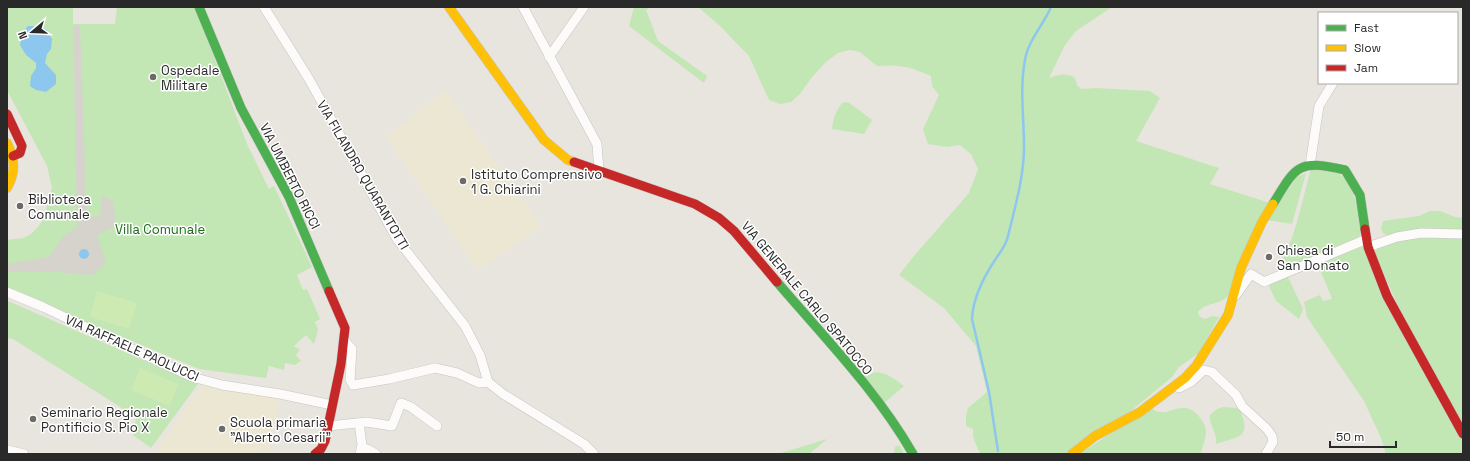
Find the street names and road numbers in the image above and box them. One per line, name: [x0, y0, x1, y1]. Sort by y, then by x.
street label: VIA FILANDRO QUARANTOTTI: [313, 97, 413, 253]
street label: VIA UMBERTO RICCI: [256, 120, 324, 232]
street label: VIA GENERALE CARLO SPATOCCO: [738, 218, 876, 378]
street label: VIA RAFFAELE PAOLUCCI: [62, 311, 202, 385]

